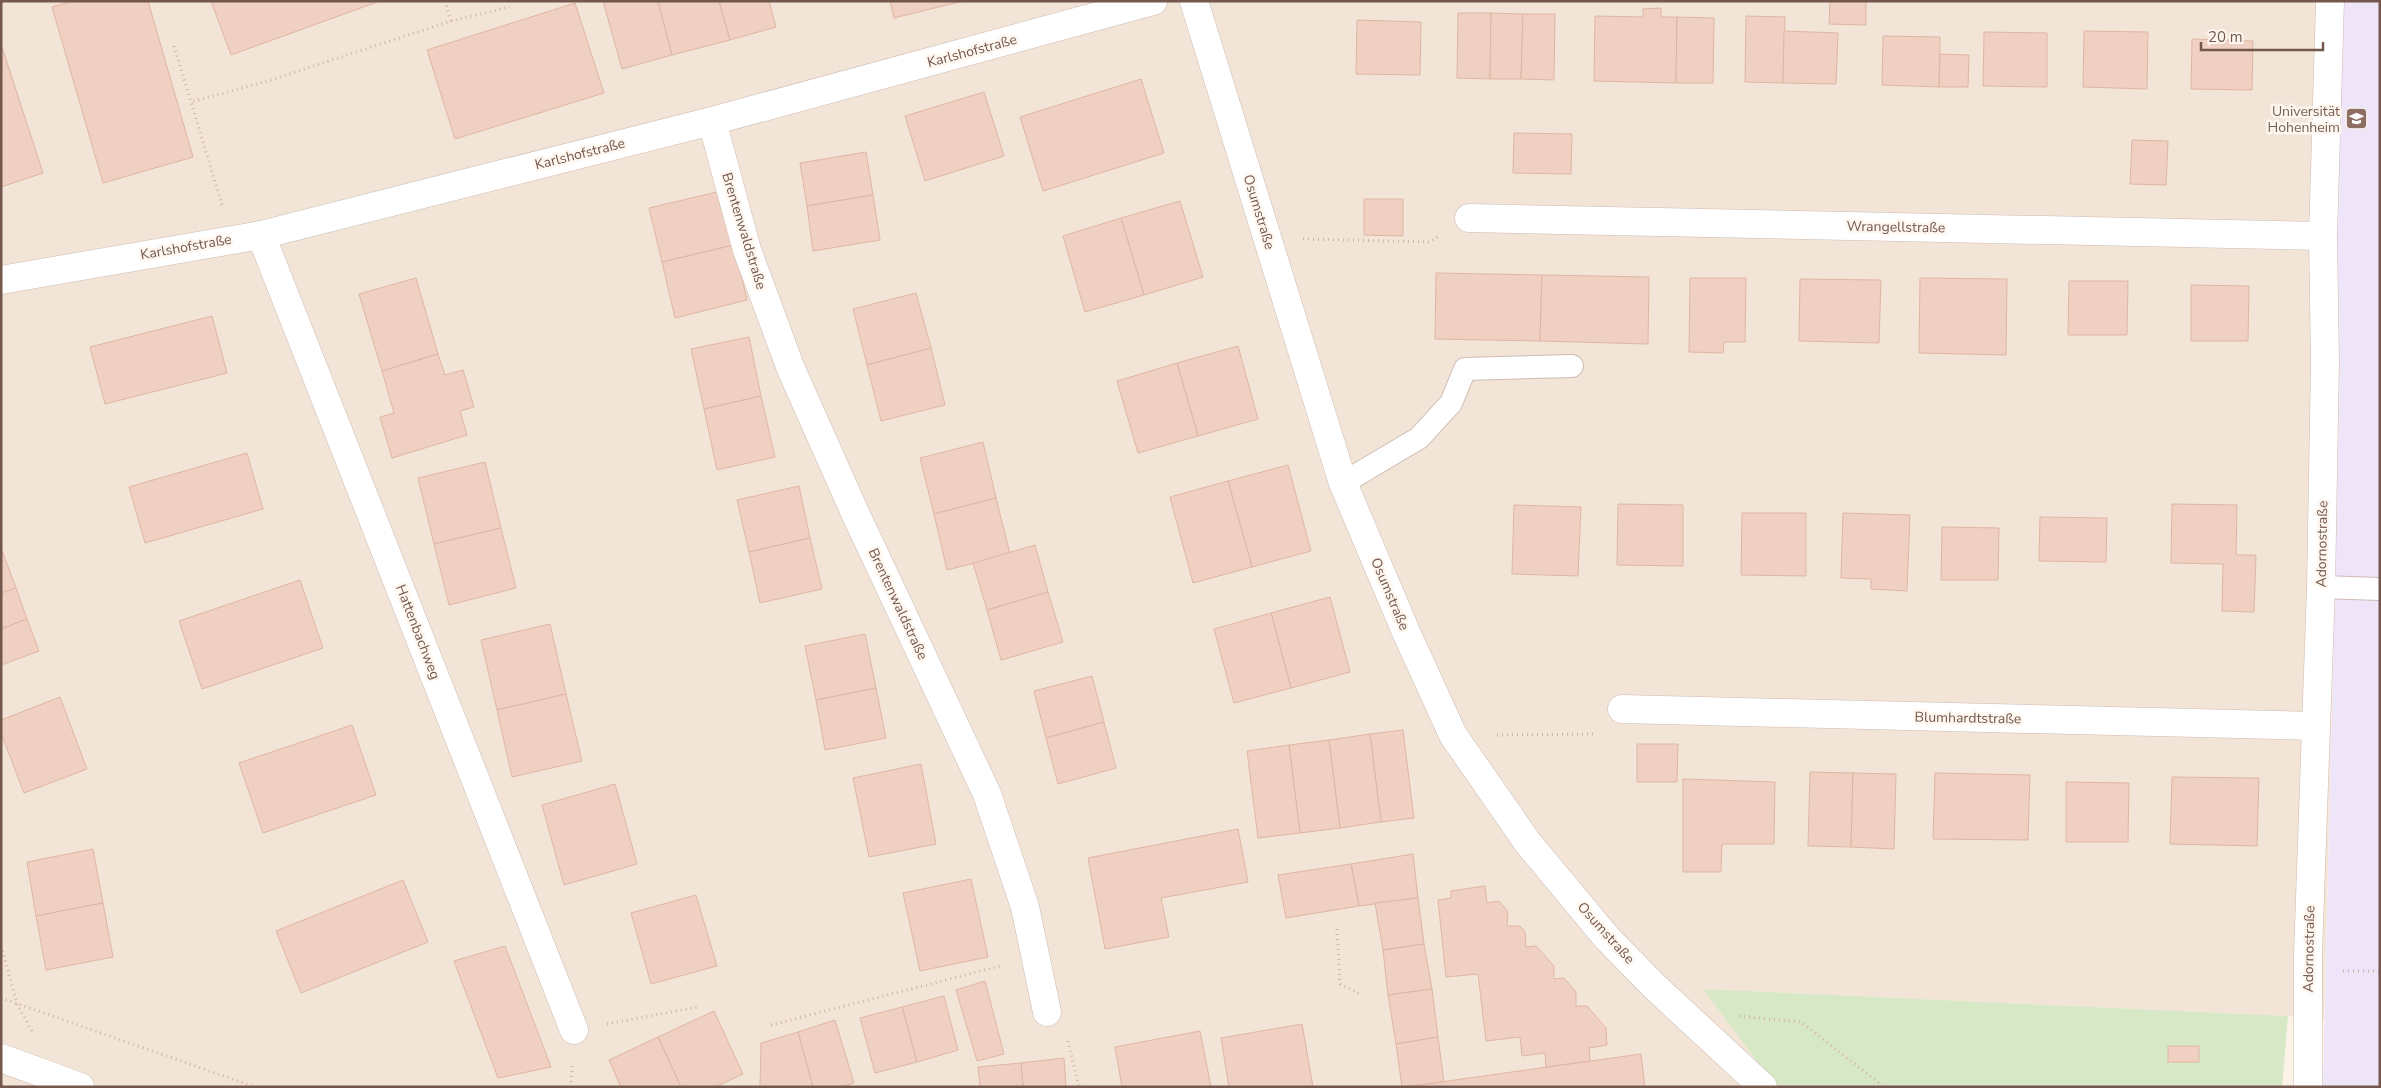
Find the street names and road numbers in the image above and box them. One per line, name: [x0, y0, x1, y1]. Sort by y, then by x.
street label: Karlshofstraße: [925, 30, 1019, 72]
street label: Karlshofstraße: [533, 134, 627, 174]
street label: Brentenwaldstraße: [717, 170, 771, 292]
street label: Osumstraße: [1239, 172, 1279, 252]
street label: Wrangellstraße: [1846, 217, 1946, 237]
street label: Karlshofstraße: [139, 230, 233, 264]
street label: Adornostraße: [2312, 500, 2332, 588]
street label: Brentenwaldstraße: [864, 545, 932, 663]
street label: Osumstraße: [1366, 555, 1414, 633]
street label: Hattenbachweg: [391, 582, 445, 682]
street label: Blumhardtstraße: [1914, 708, 2022, 728]
street label: Osumstraße: [1573, 898, 1639, 968]
street label: Adornostraße: [2299, 905, 2319, 993]

